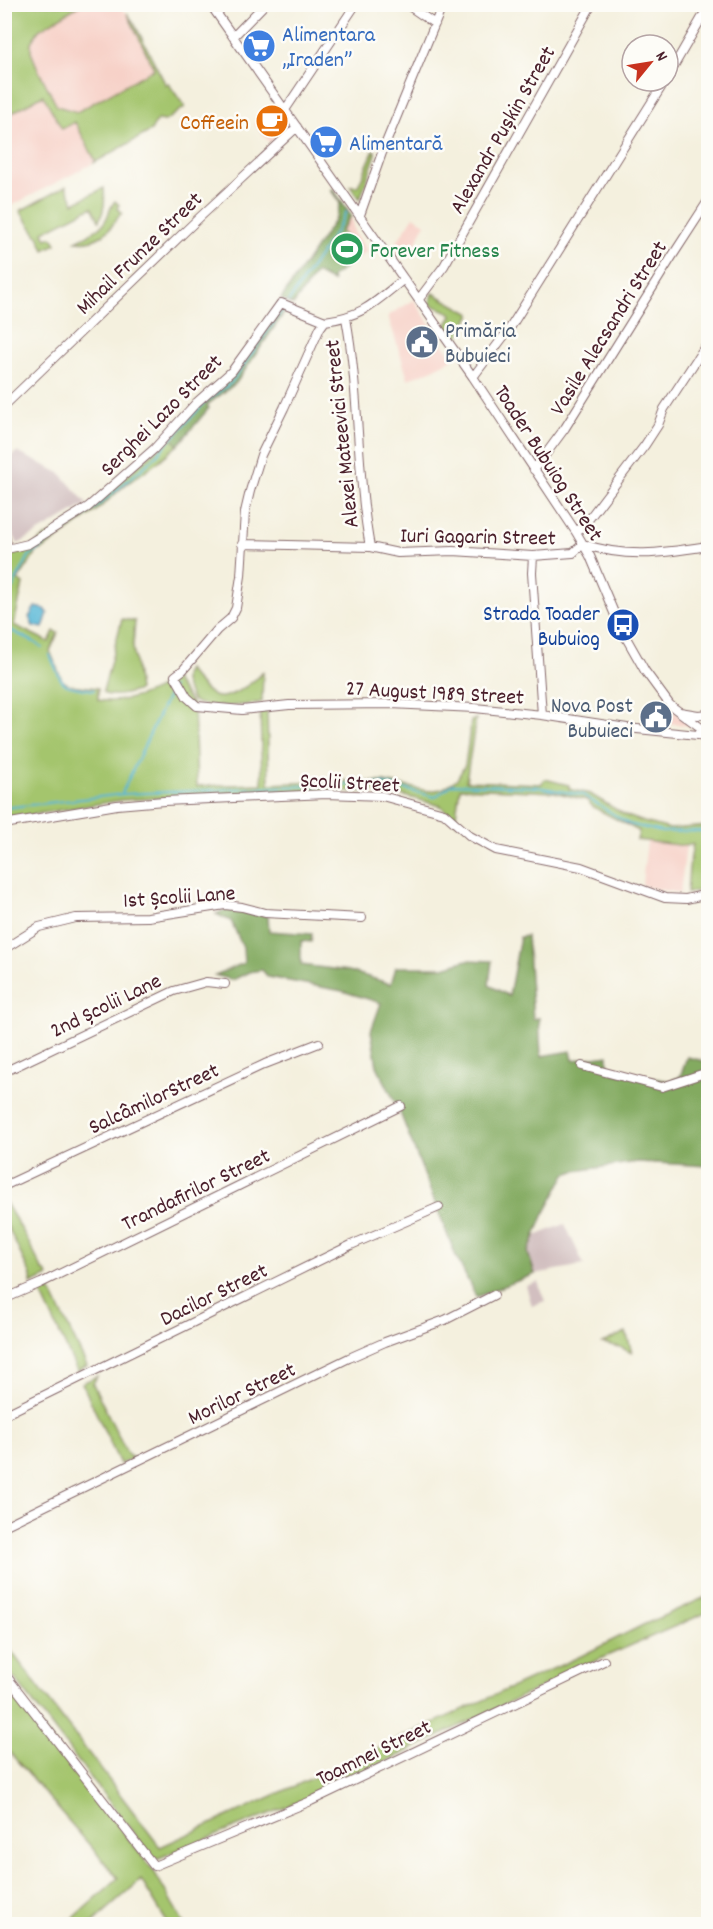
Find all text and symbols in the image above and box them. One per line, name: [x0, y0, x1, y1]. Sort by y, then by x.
place label: Alimentara „Iraden”: [282, 21, 376, 77]
supermarket icon: Alimentara „Iraden”: [241, 28, 277, 64]
north arrow: [620, 33, 680, 93]
street label: Alexandr Pușkin Street: [443, 41, 565, 221]
text: N: [649, 48, 673, 66]
cafe icon: Coffeein: [254, 103, 290, 139]
place label: Coffeein: [180, 109, 249, 140]
supermarket icon: Alimentară: [308, 124, 344, 160]
place label: Alimentară: [349, 130, 443, 161]
street label: Mihail Frunze Street: [70, 186, 211, 323]
sports icon: Forever Fitness: [329, 231, 365, 267]
street label: Vasile Alecsandri Street: [544, 236, 676, 422]
place label: Forever Fitness: [370, 237, 500, 268]
place label: Primăria Bubuieci: [445, 317, 516, 373]
public building icon: Primăria Bubuieci: [404, 324, 440, 360]
street label: Alexei Mateevici Street: [318, 338, 369, 529]
street label: Serghei Lazo Street: [94, 348, 231, 485]
street label: Toader Bubuiog Street: [485, 380, 609, 548]
street label: Iuri Gagarin Street: [400, 522, 556, 555]
place label: Strada Toader Bubuiog: [483, 600, 601, 656]
bus stop icon: Strada Toader Bubuiog: [605, 607, 641, 643]
street label: 27 August 1989 Street: [345, 674, 525, 715]
place label: Nova Post Bubuieci: [551, 692, 633, 748]
public building icon: Nova Post Bubuieci: [638, 699, 674, 735]
street label: Școlii Street: [299, 766, 400, 803]
street label: 1st Școlii Lane: [122, 879, 236, 918]
street label: 2nd Școlii Lane: [46, 967, 167, 1047]
street label: SalcâmilorStreet: [84, 1056, 225, 1144]
street label: Trandafirilor Street: [117, 1142, 276, 1241]
street label: Dacilor Street: [156, 1257, 274, 1336]
street label: Morilor Street: [183, 1356, 302, 1435]
street label: Toamnei Street: [312, 1713, 437, 1795]

